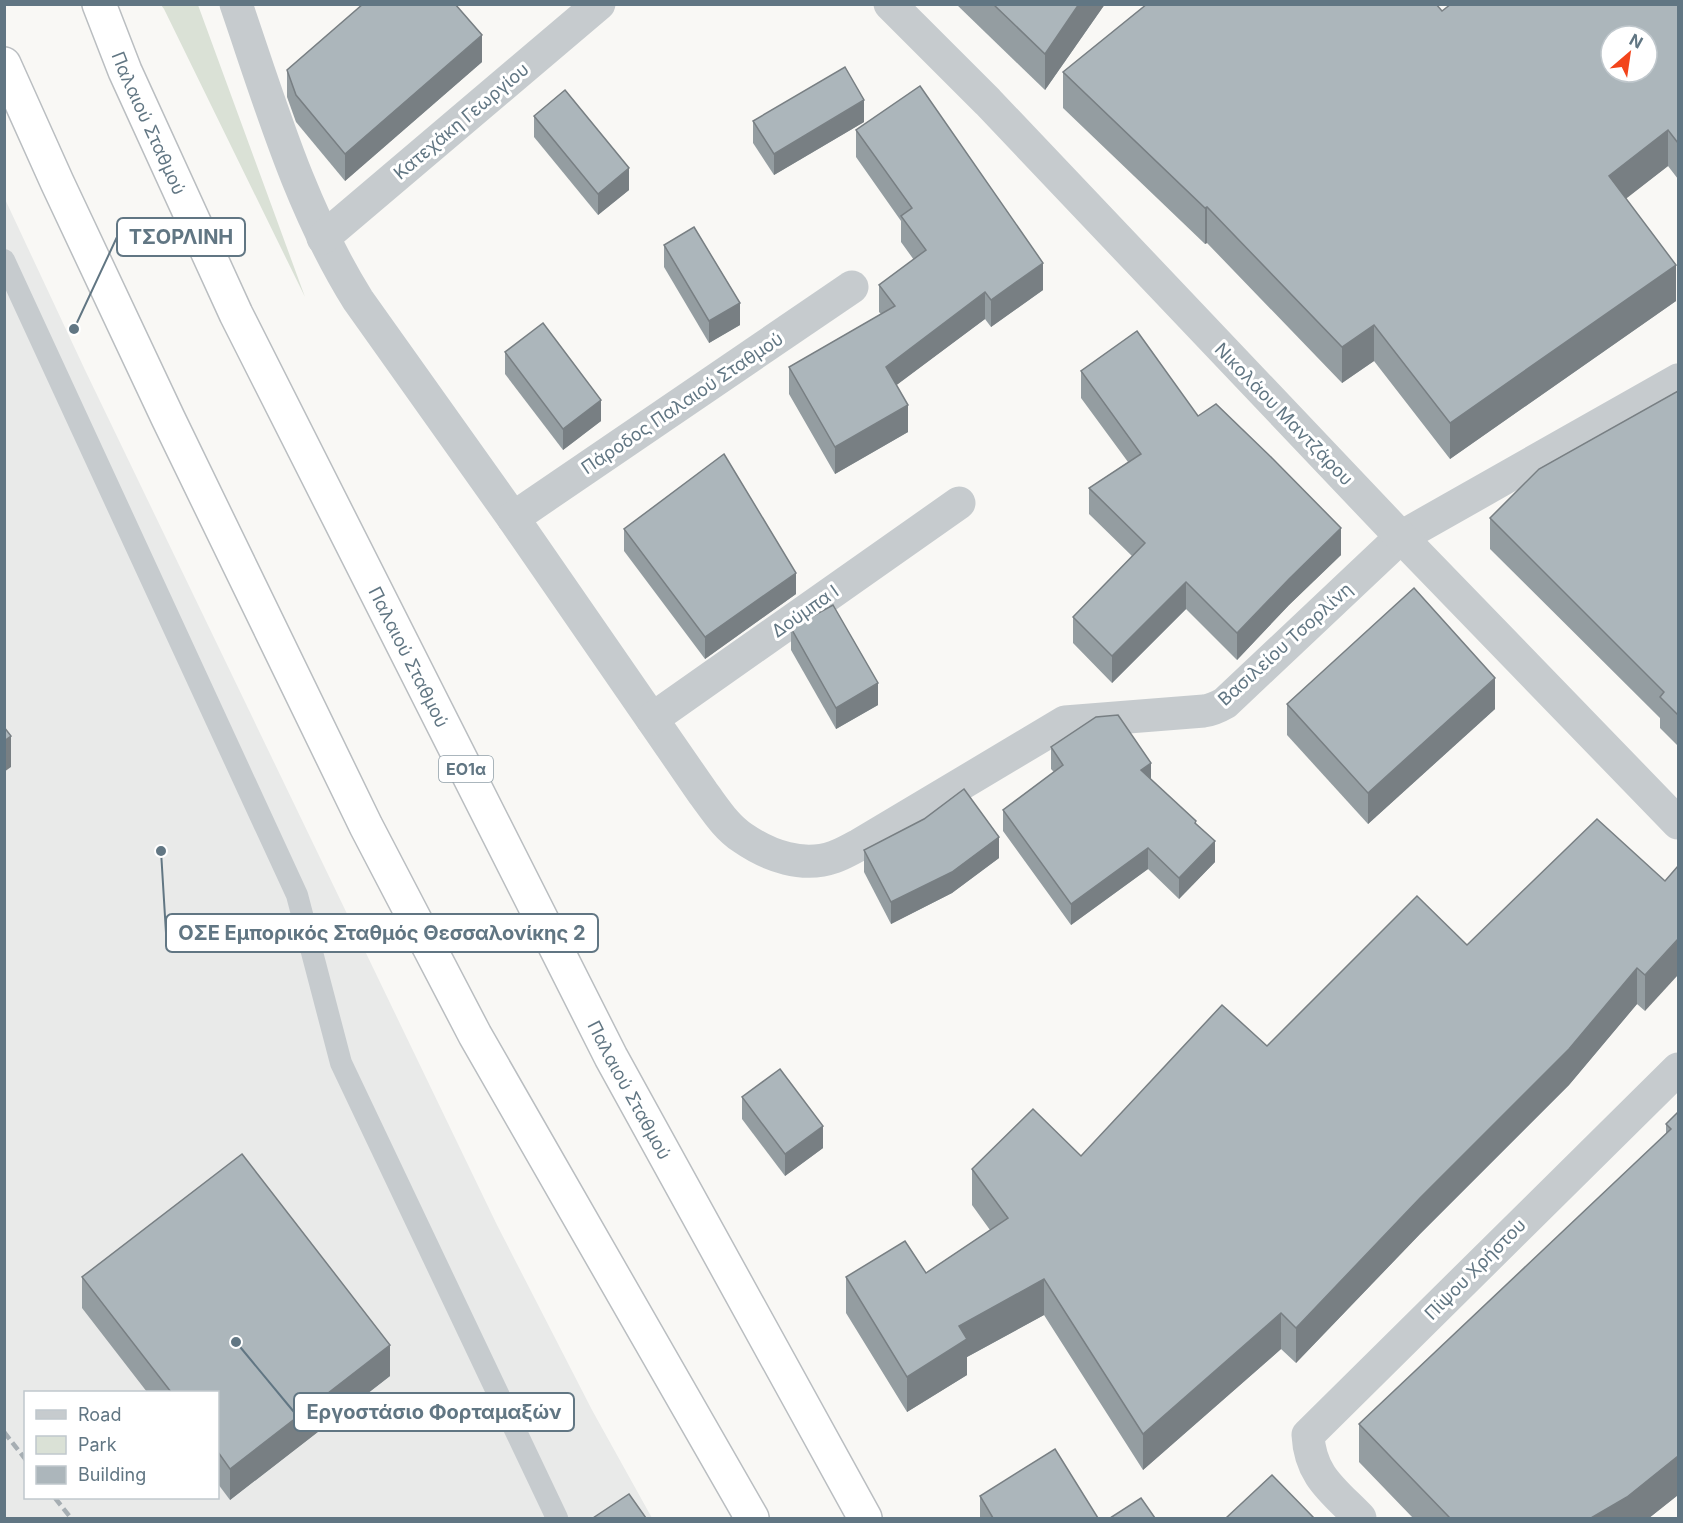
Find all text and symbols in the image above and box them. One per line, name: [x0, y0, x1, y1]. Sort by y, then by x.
north arrow: [1599, 24, 1659, 84]
text: N: [1626, 29, 1646, 53]
street label: Παλαιού Σταθμού: [108, 48, 190, 198]
street label: Κατεχάκη Γεωργίου: [389, 58, 533, 184]
callout: ΤΣΟΡΛΙΝΗ: [117, 218, 245, 256]
text: ΤΣΟΡΛΙΝΗ: [129, 225, 233, 249]
street label: Πάροδος Παλαιού Σταθμού: [577, 328, 787, 478]
street label: Νικολάου Μαντζάρου: [1211, 338, 1357, 490]
street label: Βασιλείου Τσορλίνη: [1214, 578, 1356, 710]
street label: Δούμπα Ι: [768, 580, 842, 642]
street label: Παλαιού Σταθμού: [365, 583, 453, 731]
road number: ΕΟ1α: [439, 756, 493, 782]
callout: ΟΣΕ Εμπορικός Σταθμός Θεσσαλονίκης 2: [166, 914, 598, 952]
text: ΟΣΕ Εμπορικός Σταθμός Θεσσαλονίκης 2: [178, 921, 586, 945]
street label: Παλαιού Σταθμού: [584, 1017, 676, 1163]
street label: Πίψου Χρήστου: [1420, 1214, 1530, 1324]
legend: [24, 1391, 219, 1499]
callout: Εργοστάσιο Φορταμαξών: [294, 1393, 574, 1431]
text: Εργοστάσιο Φορταμαξών: [306, 1400, 562, 1424]
text: Road: [78, 1404, 121, 1425]
text: Park: [78, 1434, 117, 1455]
text: Building: [78, 1464, 146, 1485]

